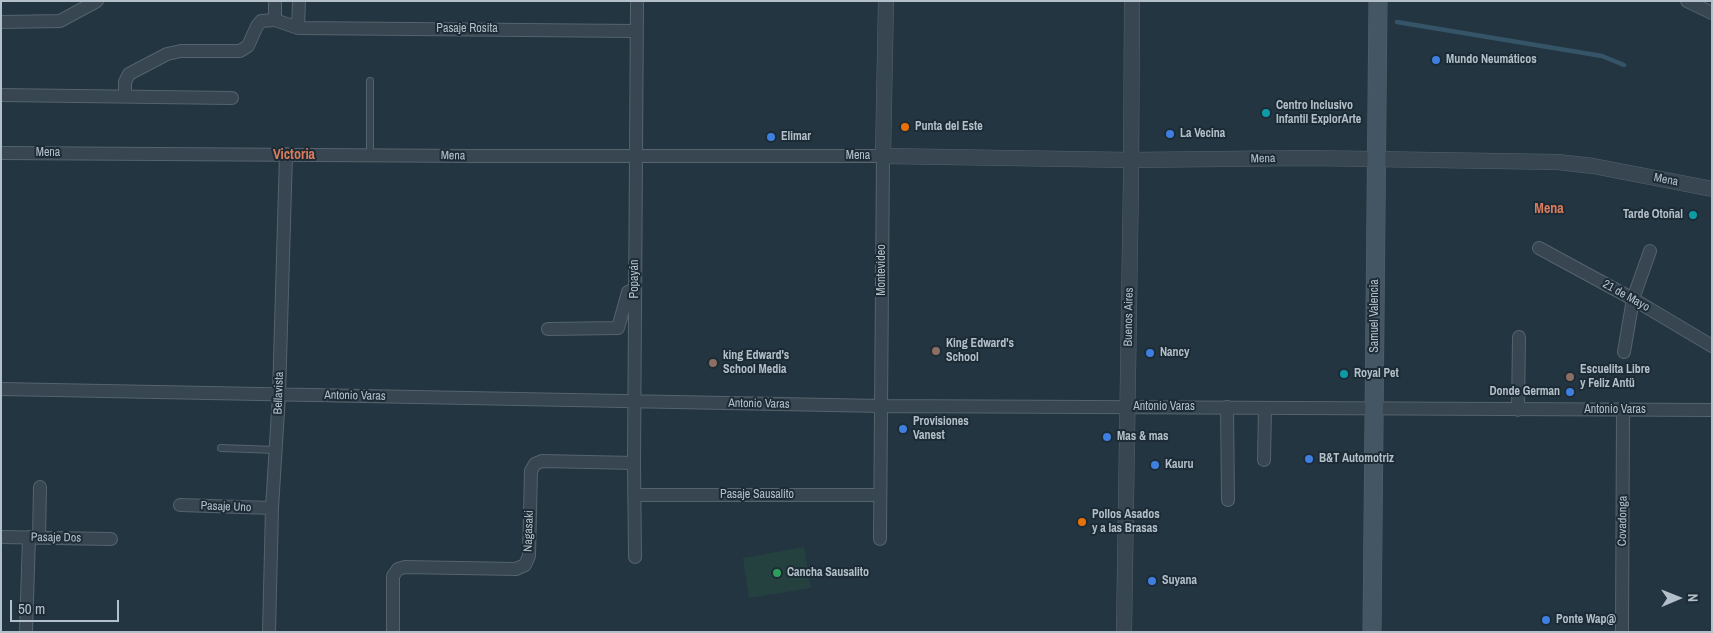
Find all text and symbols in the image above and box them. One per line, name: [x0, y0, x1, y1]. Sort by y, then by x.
street label: Pasaje Rosita: [436, 22, 498, 36]
place label: Mundo Neumáticos: [1446, 53, 1537, 67]
marker: Mundo Neumáticos: [1430, 54, 1442, 66]
place label: Centro Inclusivo Infantil ExplorArte: [1276, 99, 1361, 127]
marker: Centro Inclusivo Infantil ExplorArte: [1260, 107, 1272, 119]
place label: Punta del Este: [915, 120, 983, 134]
marker: Punta del Este: [899, 121, 911, 133]
place label: La Vecina: [1180, 127, 1225, 141]
marker: La Vecina: [1164, 128, 1176, 140]
place label: Elimar: [781, 130, 811, 144]
marker: Elimar: [765, 131, 777, 143]
street label: Mena: [36, 146, 60, 160]
district label: Victoria: [273, 147, 315, 163]
street label: Mena: [441, 149, 465, 163]
street label: Mena: [846, 149, 870, 163]
street label: Mena: [1251, 152, 1275, 166]
street label: Mena: [1653, 171, 1679, 189]
district label: Mena: [1534, 201, 1564, 217]
place label: Tarde Otoñal: [1623, 208, 1683, 222]
marker: Tarde Otoñal: [1687, 209, 1699, 221]
street label: Montevideo: [875, 244, 889, 296]
street label: Popayán: [628, 260, 642, 298]
street label: 21 de Mayo: [1600, 277, 1652, 315]
street label: Samuel Valencia: [1368, 279, 1382, 353]
street label: Buenos Aires: [1121, 287, 1137, 347]
place label: King Edward's School: [946, 337, 1014, 365]
marker: King Edward's School: [930, 345, 942, 357]
place label: Nancy: [1160, 346, 1190, 360]
marker: Nancy: [1144, 347, 1156, 359]
place label: king Edward's School Media: [723, 349, 789, 377]
marker: king Edward's School Media: [707, 357, 719, 369]
place label: Escuelita Libre y Feliz Antü: [1580, 363, 1650, 391]
place label: Royal Pet: [1354, 367, 1399, 381]
marker: Royal Pet: [1338, 368, 1350, 380]
street label: Bellavista: [271, 371, 287, 415]
marker: Escuelita Libre y Feliz Antü: [1564, 371, 1576, 383]
place label: Donde German: [1489, 385, 1560, 399]
marker: Donde German: [1564, 386, 1576, 398]
street label: Antonio Varas: [324, 388, 386, 404]
street label: Antonio Varas: [728, 396, 790, 412]
street label: Antonio Varas: [1133, 400, 1195, 414]
street label: Antonio Varas: [1584, 403, 1646, 417]
place label: Provisiones Vanest: [913, 415, 969, 443]
marker: Provisiones Vanest: [897, 423, 909, 435]
place label: Mas & mas: [1117, 430, 1168, 444]
marker: Mas & mas: [1101, 431, 1113, 443]
place label: B&T Automotriz: [1319, 452, 1394, 466]
marker: B&T Automotriz: [1303, 453, 1315, 465]
place label: Kauru: [1165, 458, 1193, 472]
marker: Kauru: [1149, 459, 1161, 471]
street label: Pasaje Sausalito: [720, 488, 794, 502]
street label: Covadonga: [1615, 496, 1631, 546]
street label: Pasaje Uno: [200, 499, 252, 515]
place label: Pollos Asados y a las Brasas: [1092, 508, 1160, 536]
street label: Nagasaki: [521, 510, 537, 552]
marker: Pollos Asados y a las Brasas: [1076, 516, 1088, 528]
street label: Pasaje Dos: [31, 530, 81, 546]
place label: Cancha Sausalito: [787, 566, 869, 580]
marker: Cancha Sausalito: [771, 567, 783, 579]
north arrow: [1653, 573, 1703, 623]
place label: Suyana: [1162, 574, 1197, 588]
marker: Suyana: [1146, 575, 1158, 587]
scale bar: [12, 590, 121, 622]
text: N: [1684, 593, 1702, 602]
text: 50 m: [18, 598, 45, 619]
place label: Ponte Wap@: [1556, 613, 1616, 627]
marker: Ponte Wap@: [1540, 614, 1552, 626]

